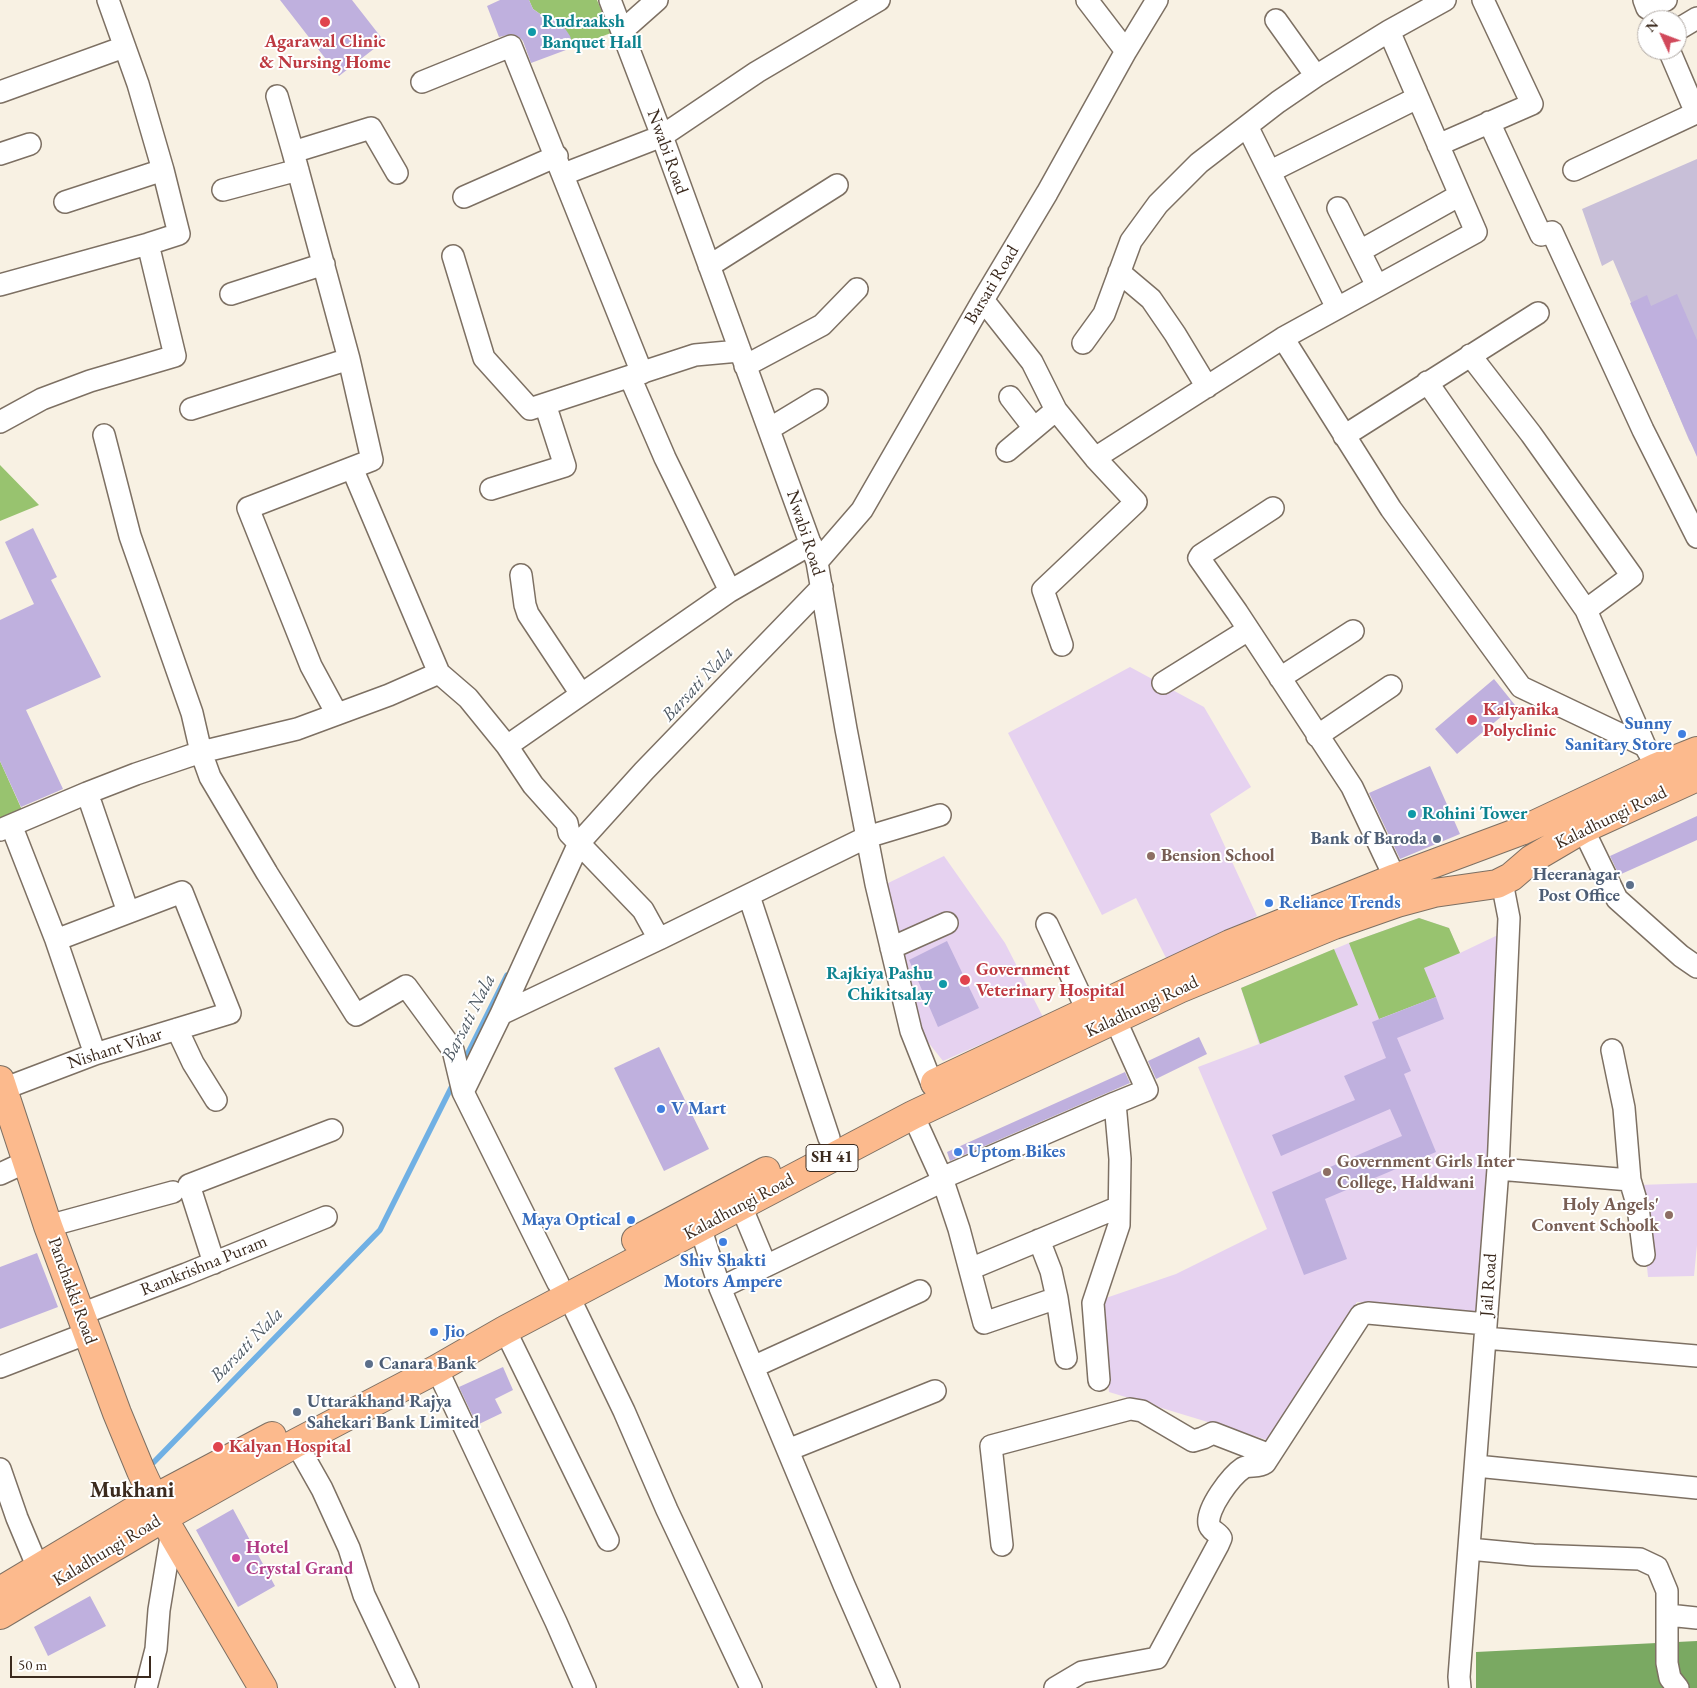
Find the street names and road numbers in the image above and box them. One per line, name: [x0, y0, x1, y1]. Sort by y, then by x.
street label: Nwabi Road: [642, 107, 692, 197]
street label: Barsati Road: [960, 242, 1024, 328]
street label: Nwabi Road: [781, 488, 829, 578]
street label: Kaladhungi Road: [1552, 782, 1670, 854]
street label: Kaladhungi Road: [1082, 971, 1202, 1043]
street label: Nishant Vihar: [65, 1024, 165, 1074]
road number: SH 41: [806, 1144, 858, 1172]
street label: Kaladhungi Road: [680, 1169, 798, 1245]
street label: Ramkrishna Puram: [137, 1231, 271, 1301]
street label: Panchakki Road: [43, 1235, 101, 1347]
street label: Jail Road: [1476, 1253, 1502, 1317]
street label: Kaladhungi Road: [49, 1510, 165, 1592]

